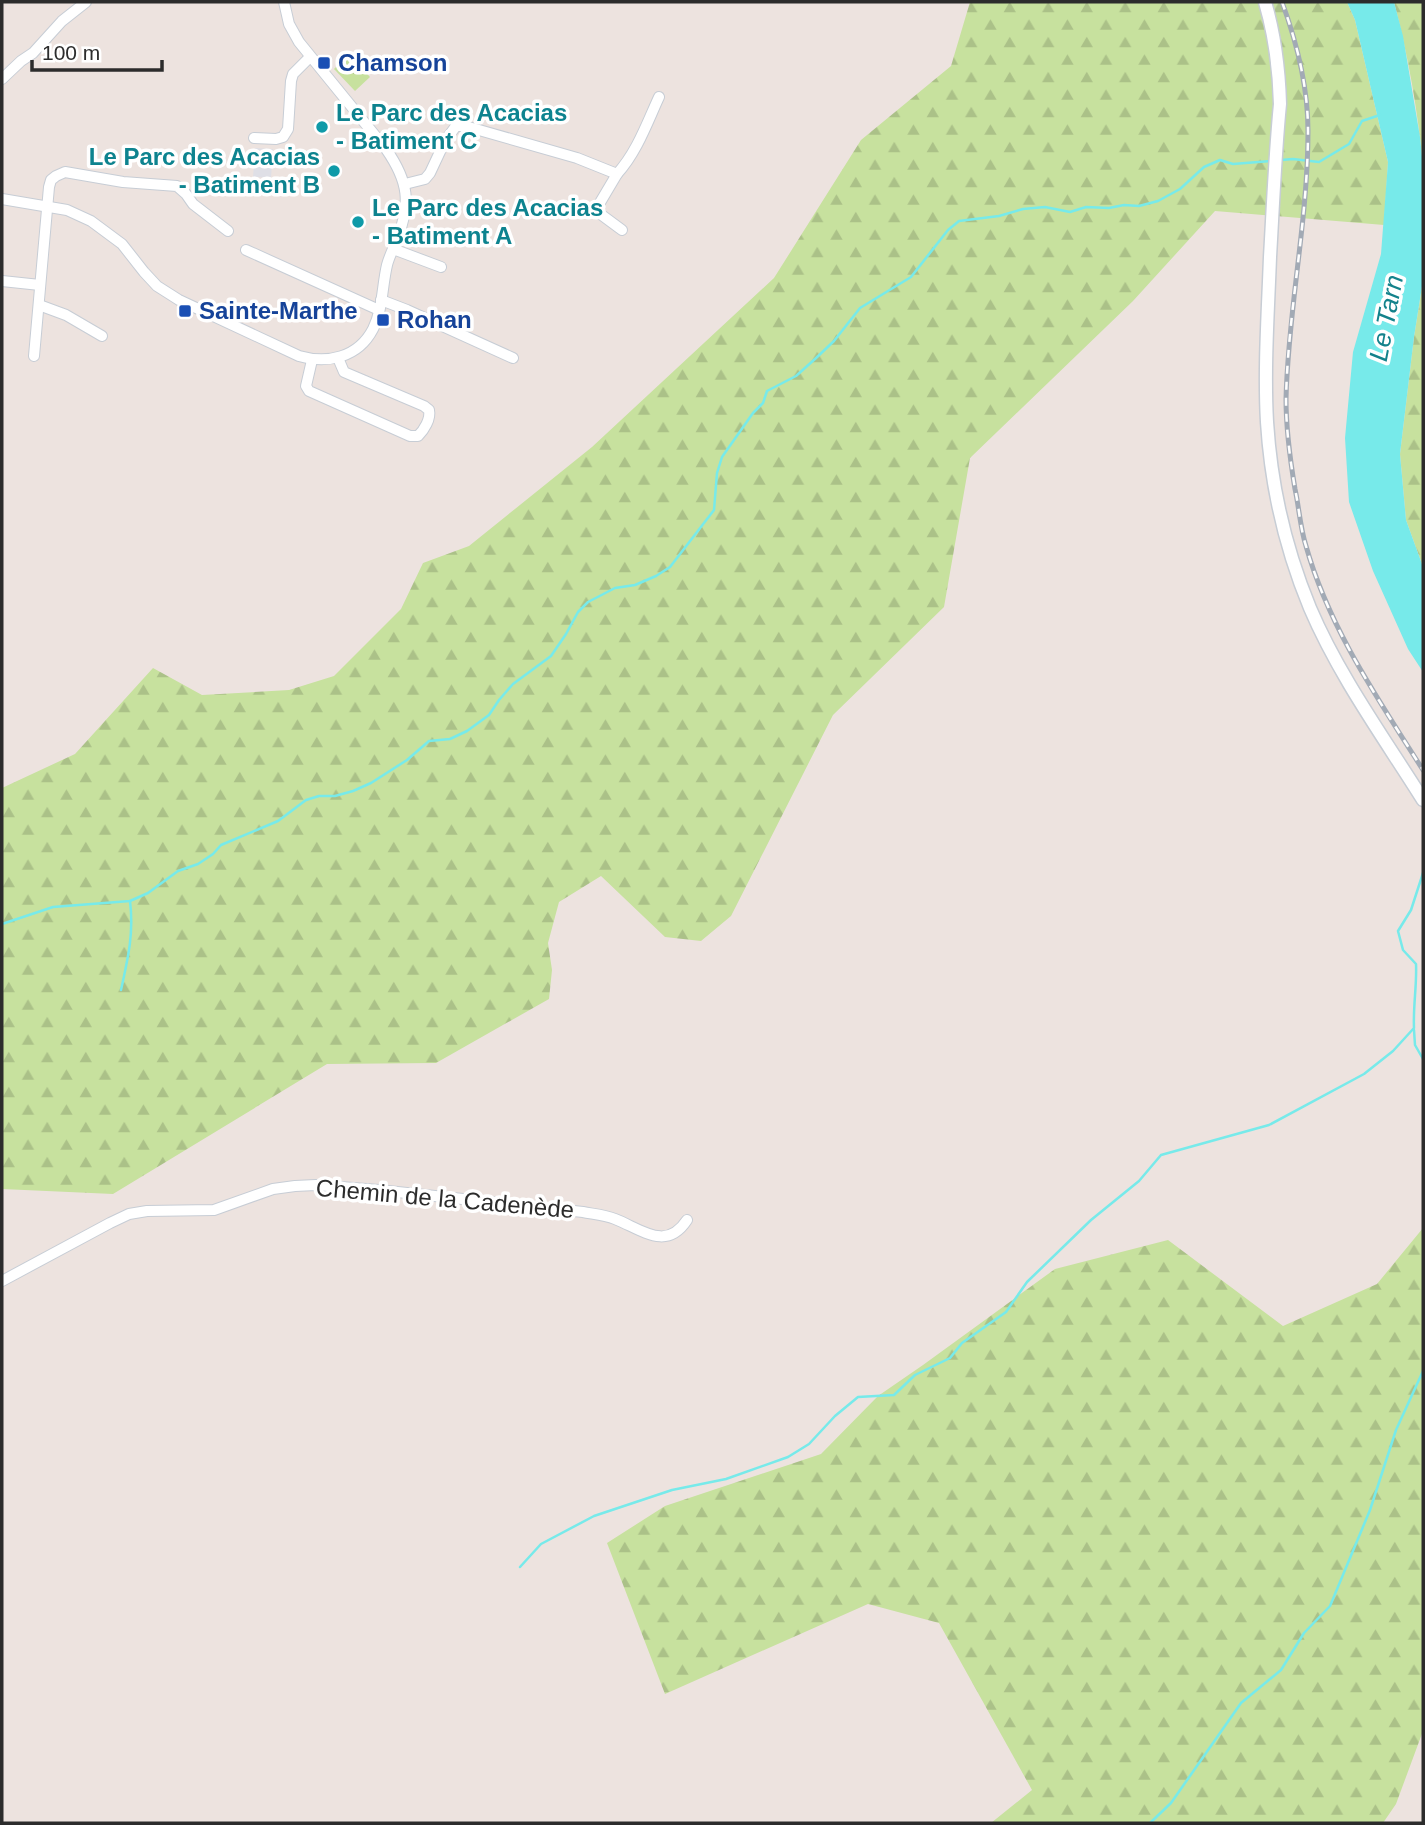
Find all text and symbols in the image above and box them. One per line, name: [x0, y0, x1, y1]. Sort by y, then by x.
scale bar: [32, 28, 161, 72]
text: 100 m: [42, 41, 100, 64]
place label: Chamson: [338, 49, 447, 76]
marker: Chamson: [316, 55, 332, 71]
place label: Le Parc des Acacias - Batiment C: [336, 99, 567, 154]
marker: Le Parc des Acacias - Batiment C: [314, 119, 330, 135]
place label: Le Parc des Acacias - Batiment B: [89, 143, 320, 198]
marker: Le Parc des Acacias - Batiment B: [326, 163, 342, 179]
place label: Le Parc des Acacias - Batiment A: [372, 194, 603, 249]
marker: Le Parc des Acacias - Batiment A: [350, 214, 366, 230]
water label: Le Tarn: [1363, 272, 1409, 364]
place label: Sainte-Marthe: [199, 297, 358, 324]
marker: Sainte-Marthe: [177, 303, 193, 319]
place label: Rohan: [397, 306, 472, 333]
marker: Rohan: [375, 312, 391, 328]
street label: Chemin de la Cadenède: [315, 1174, 575, 1223]

